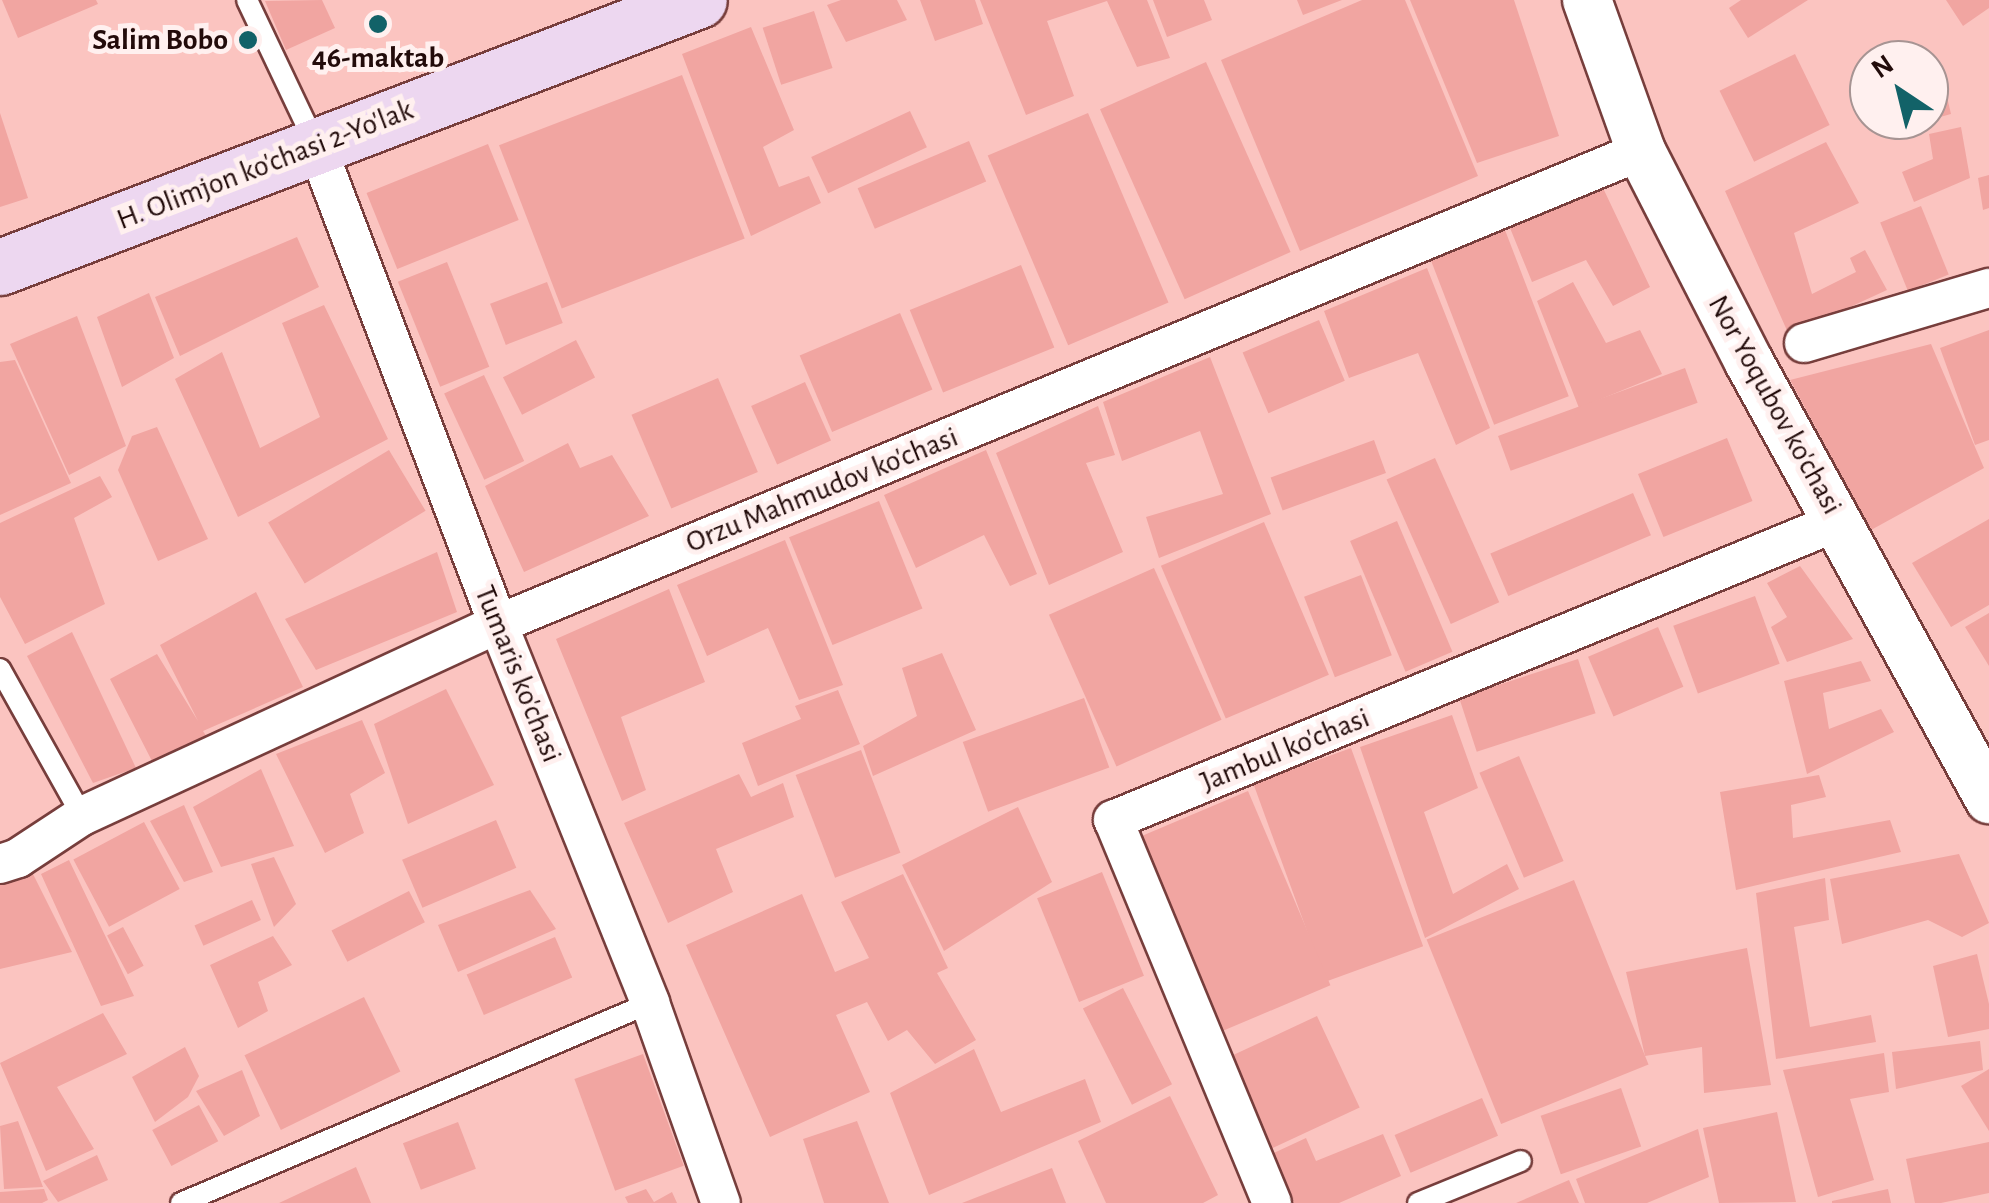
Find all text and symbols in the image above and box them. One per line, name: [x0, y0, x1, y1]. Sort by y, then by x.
marker: 46-maktab: [367, 13, 389, 35]
place label: Salim Bobo: [92, 22, 228, 58]
marker: Salim Bobo: [237, 29, 259, 51]
place label: 46-maktab: [312, 40, 444, 76]
north arrow: [1849, 40, 1949, 140]
text: N: [1867, 50, 1899, 84]
street label: H. Olimjon ko'chasi 2-Yo'lak: [112, 92, 418, 238]
street label: Nor Yoqubov ko'chasi: [1700, 289, 1850, 521]
street label: Orzu Mahmudov ko'chasi: [681, 419, 963, 561]
street label: Tumaris ko'chasi: [466, 580, 570, 768]
street label: Jambul ko'chasi: [1195, 700, 1375, 800]

